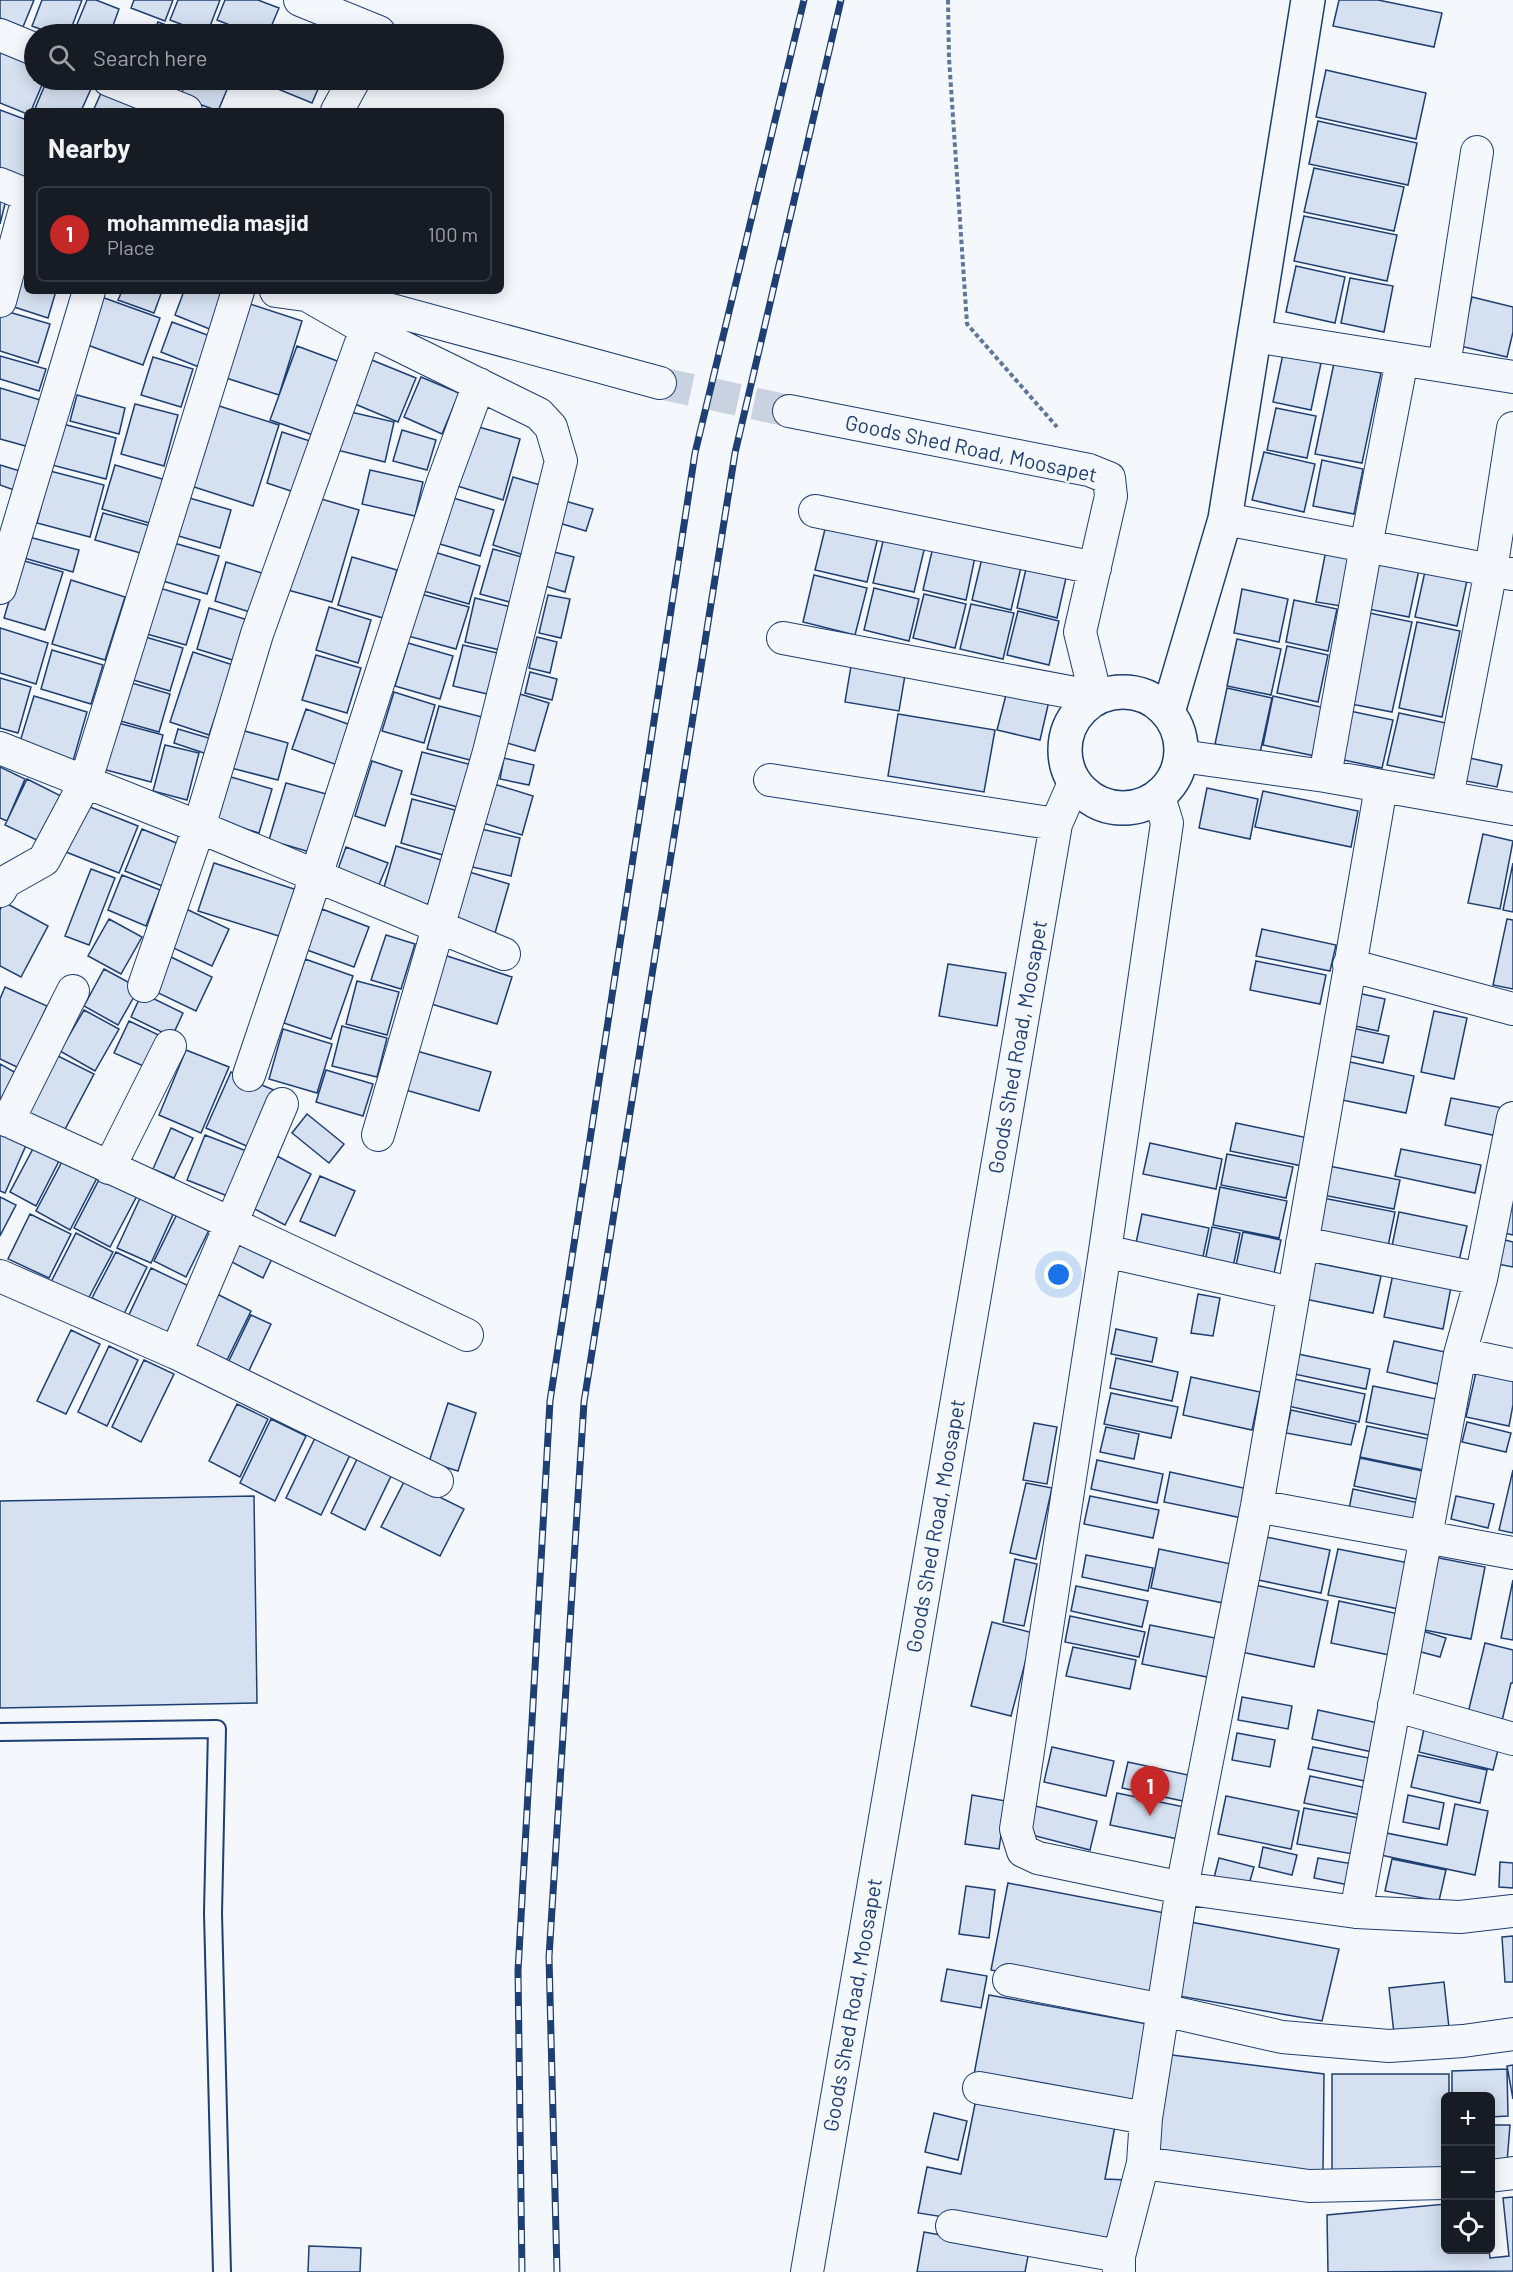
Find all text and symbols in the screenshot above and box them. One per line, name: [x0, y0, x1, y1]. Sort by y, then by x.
search box: [24, 24, 504, 90]
icon: search: [45, 41, 78, 74]
text: Search here: [93, 44, 207, 70]
text: Nearby: [48, 132, 130, 163]
text: mohammedia masjid: [107, 209, 309, 235]
text: 1: [66, 222, 73, 246]
text: 100 m: [428, 222, 478, 246]
text: Place: [107, 235, 155, 259]
street label: Goods Shed Road, Moosapet: [843, 409, 1100, 486]
street label: Goods Shed Road, Moosapet: [982, 918, 1051, 1175]
your location: [1044, 1260, 1073, 1289]
street label: Goods Shed Road, Moosapet: [900, 1397, 969, 1654]
pin: 1: [1130, 1766, 1170, 1816]
street label: Goods Shed Road, Moosapet: [817, 1876, 886, 2133]
map controls: [1441, 2092, 1495, 2254]
button: +: [1441, 2092, 1495, 2146]
button: −: [1441, 2146, 1495, 2200]
button: locate: [1441, 2200, 1495, 2254]

